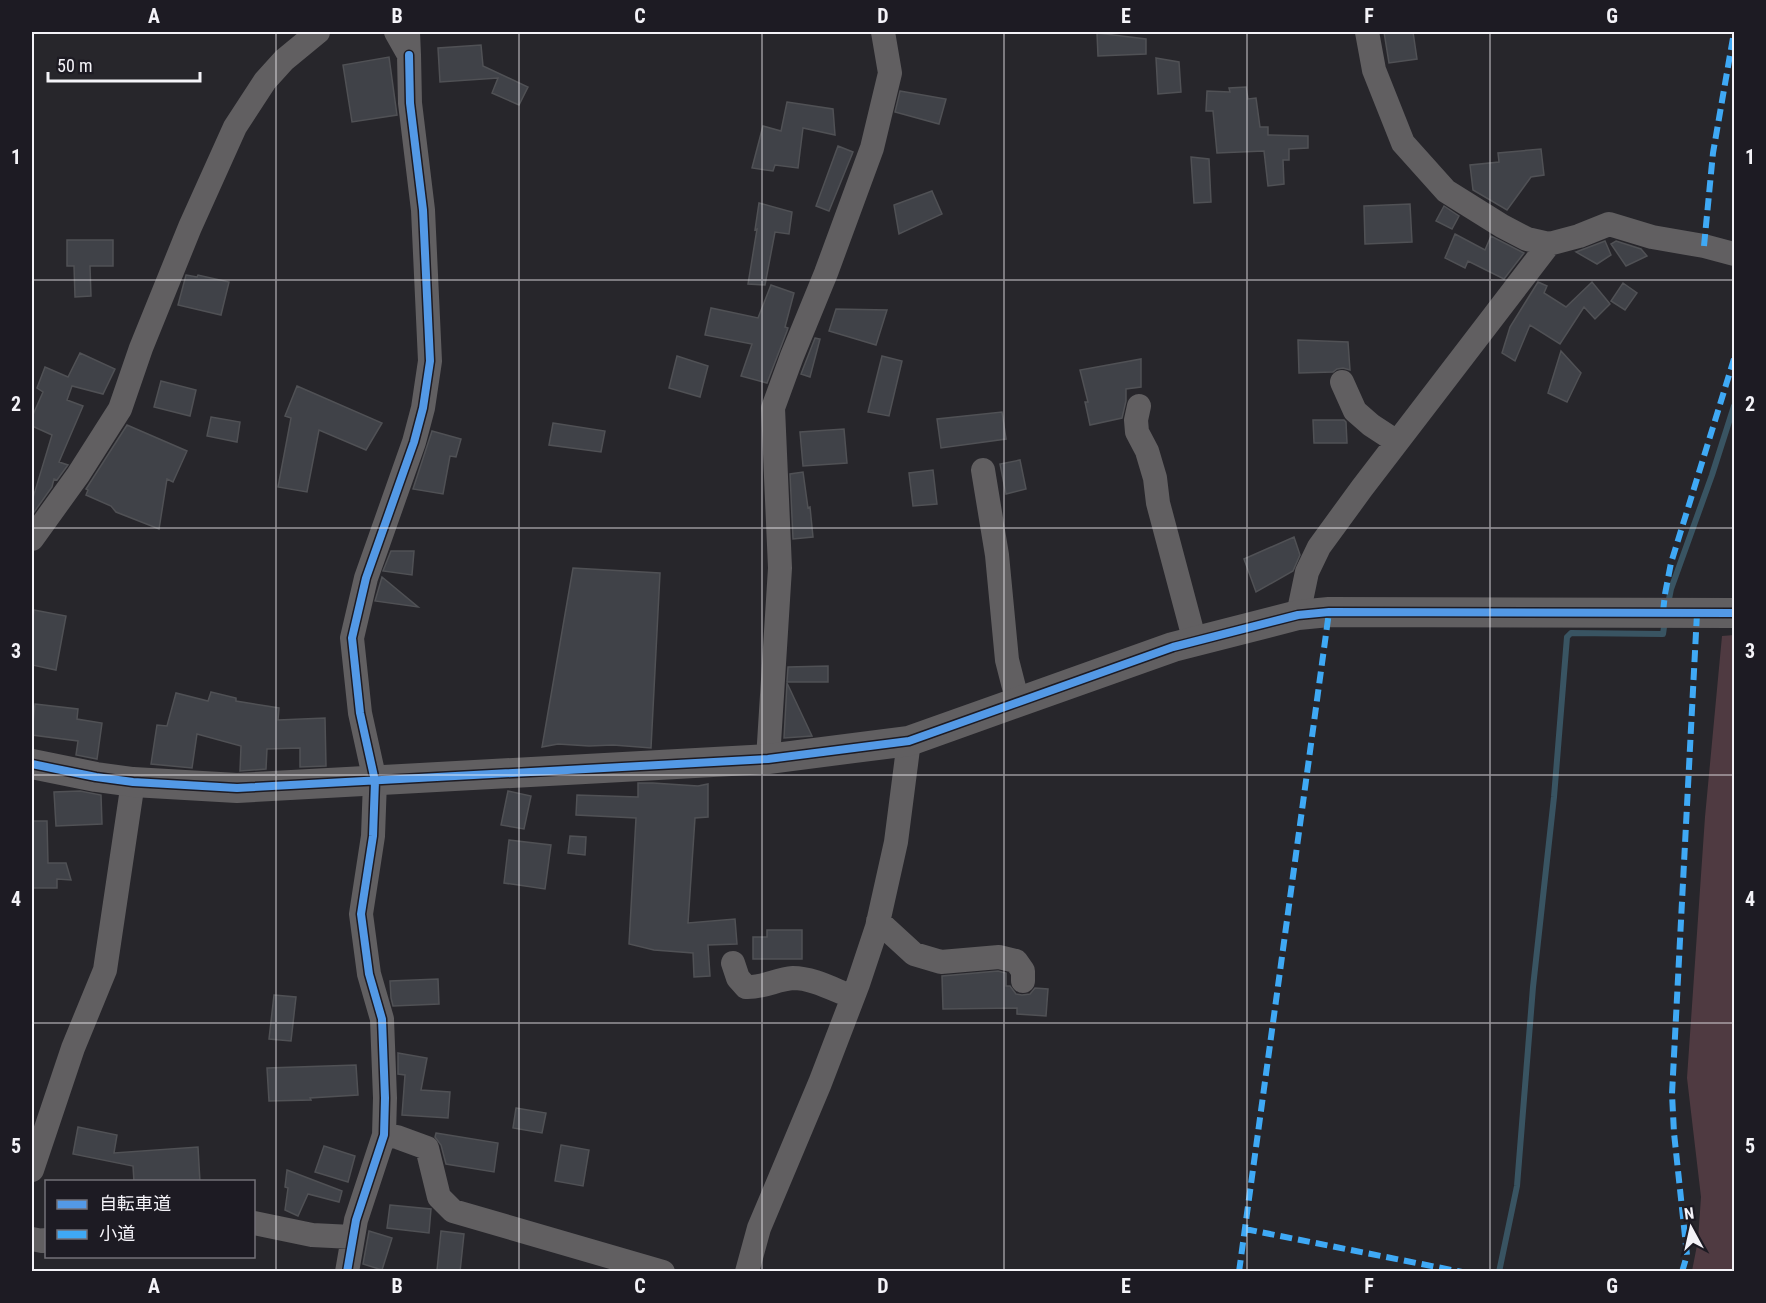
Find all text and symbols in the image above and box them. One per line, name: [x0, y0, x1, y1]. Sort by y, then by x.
text: A: [148, 4, 160, 28]
text: B: [391, 4, 403, 28]
text: C: [634, 4, 646, 28]
text: D: [877, 4, 889, 28]
text: E: [1121, 4, 1131, 28]
text: F: [1364, 4, 1374, 28]
text: G: [1606, 4, 1618, 28]
scale bar: [48, 45, 200, 83]
text: 50 m: [57, 55, 92, 76]
text: 1: [11, 145, 21, 169]
text: 1: [1745, 145, 1755, 169]
text: 2: [11, 392, 21, 416]
text: 2: [1745, 392, 1755, 416]
text: 3: [11, 639, 21, 663]
text: 3: [1745, 639, 1755, 663]
text: 4: [11, 887, 21, 911]
text: 4: [1745, 887, 1755, 911]
text: 5: [11, 1134, 21, 1158]
text: 5: [1745, 1134, 1755, 1158]
legend: [45, 1180, 255, 1258]
text: 自転車道: [99, 1193, 171, 1214]
north arrow: [1661, 1198, 1721, 1258]
text: N: [1683, 1204, 1695, 1224]
text: 小道: [99, 1223, 135, 1244]
text: A: [148, 1274, 160, 1298]
text: B: [391, 1274, 403, 1298]
text: C: [634, 1274, 646, 1298]
text: D: [877, 1274, 889, 1298]
text: E: [1121, 1274, 1131, 1298]
text: F: [1364, 1274, 1374, 1298]
text: G: [1606, 1274, 1618, 1298]

